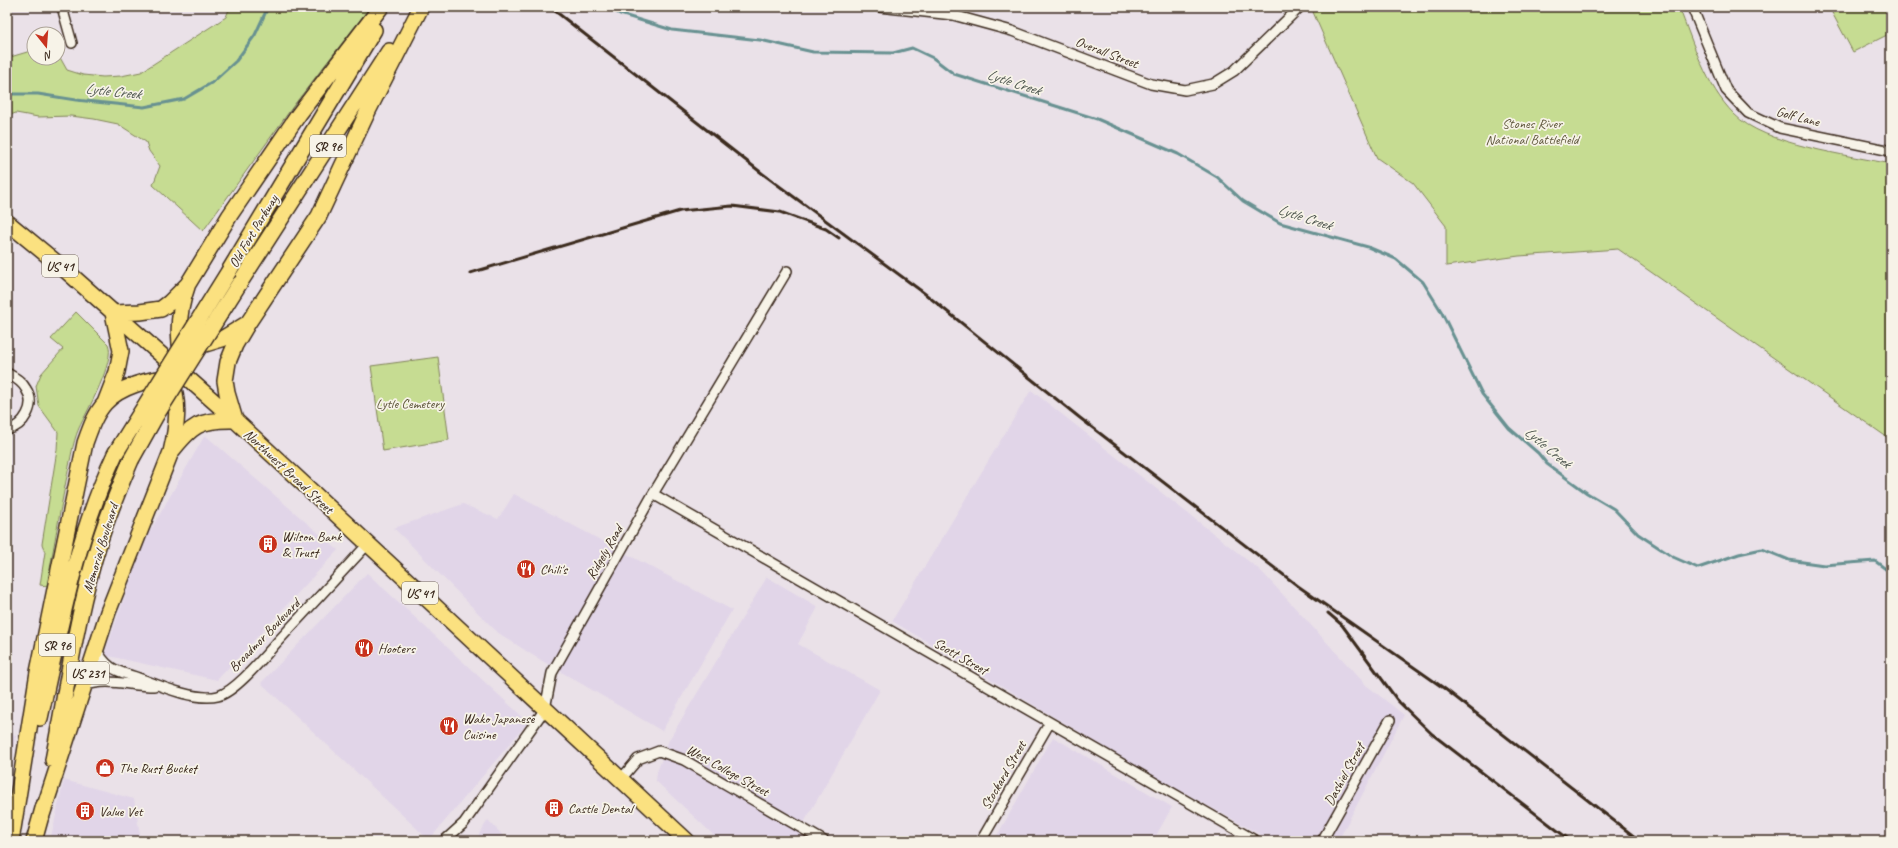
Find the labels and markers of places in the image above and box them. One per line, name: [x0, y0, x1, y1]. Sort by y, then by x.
place label: Wilson Bank & Trust: [282, 528, 342, 561]
building icon: Wilson Bank & Trust: [257, 533, 279, 555]
restaurant icon: Chili's: [515, 558, 537, 580]
place label: Chili's: [540, 561, 568, 578]
restaurant icon: Hooters: [353, 637, 375, 659]
place label: Hooters: [378, 640, 416, 657]
place label: Wako Japanese Cuisine: [463, 710, 536, 743]
restaurant icon: Wako Japanese Cuisine: [438, 715, 460, 737]
shop icon: The Rust Bucket: [94, 757, 116, 779]
place label: The Rust Bucket: [119, 760, 199, 777]
building icon: Castle Dental: [543, 797, 565, 819]
building icon: Value Vet: [74, 800, 96, 822]
place label: Castle Dental: [568, 800, 635, 817]
place label: Value Vet: [99, 803, 144, 820]

